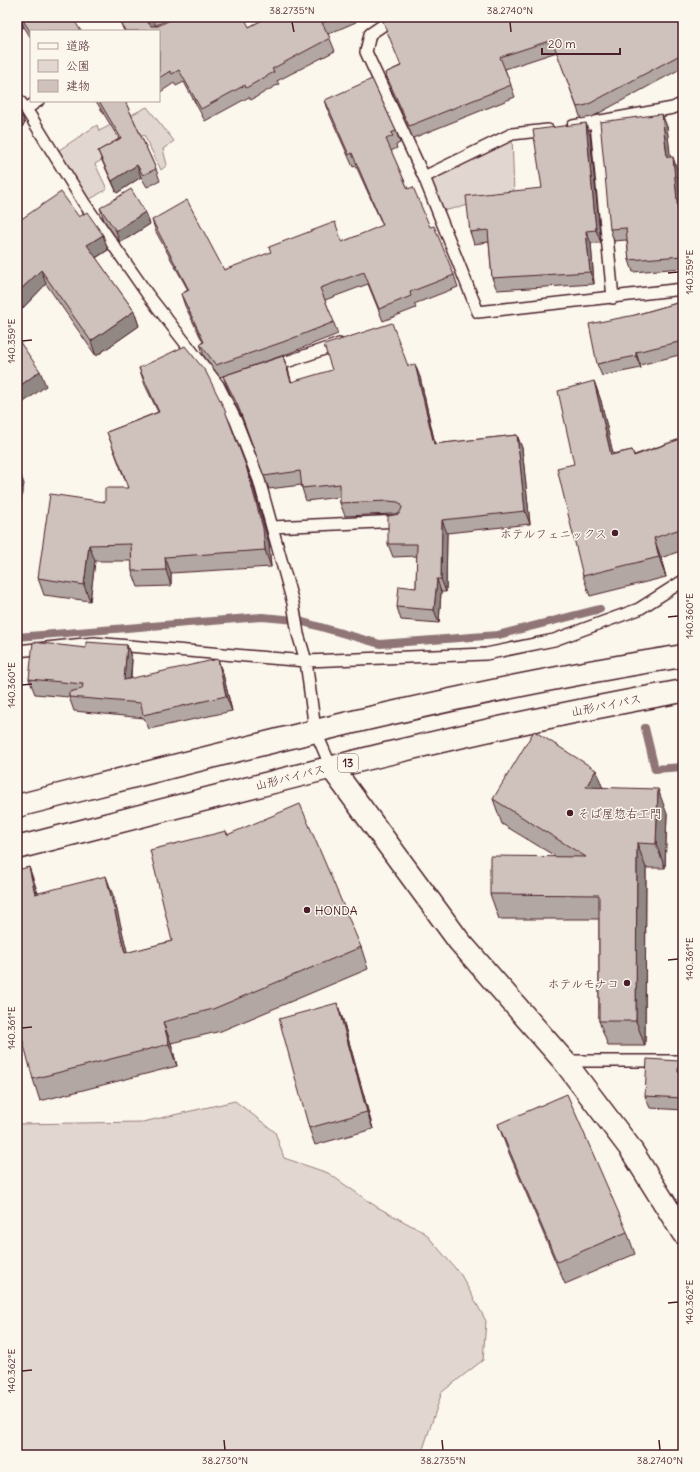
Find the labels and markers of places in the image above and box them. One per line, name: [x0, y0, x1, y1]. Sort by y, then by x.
place label: ホテルフェニックス: [500, 526, 607, 541]
marker: ホテルフェニックス: [610, 528, 620, 538]
place label: そば屋惣右工門: [578, 806, 662, 821]
marker: そば屋惣右工門: [565, 808, 575, 818]
place label: HONDA: [315, 903, 358, 918]
marker: HONDA: [302, 905, 312, 915]
place label: ホテルモナコ: [547, 976, 619, 991]
marker: ホテルモナコ: [622, 978, 632, 988]

